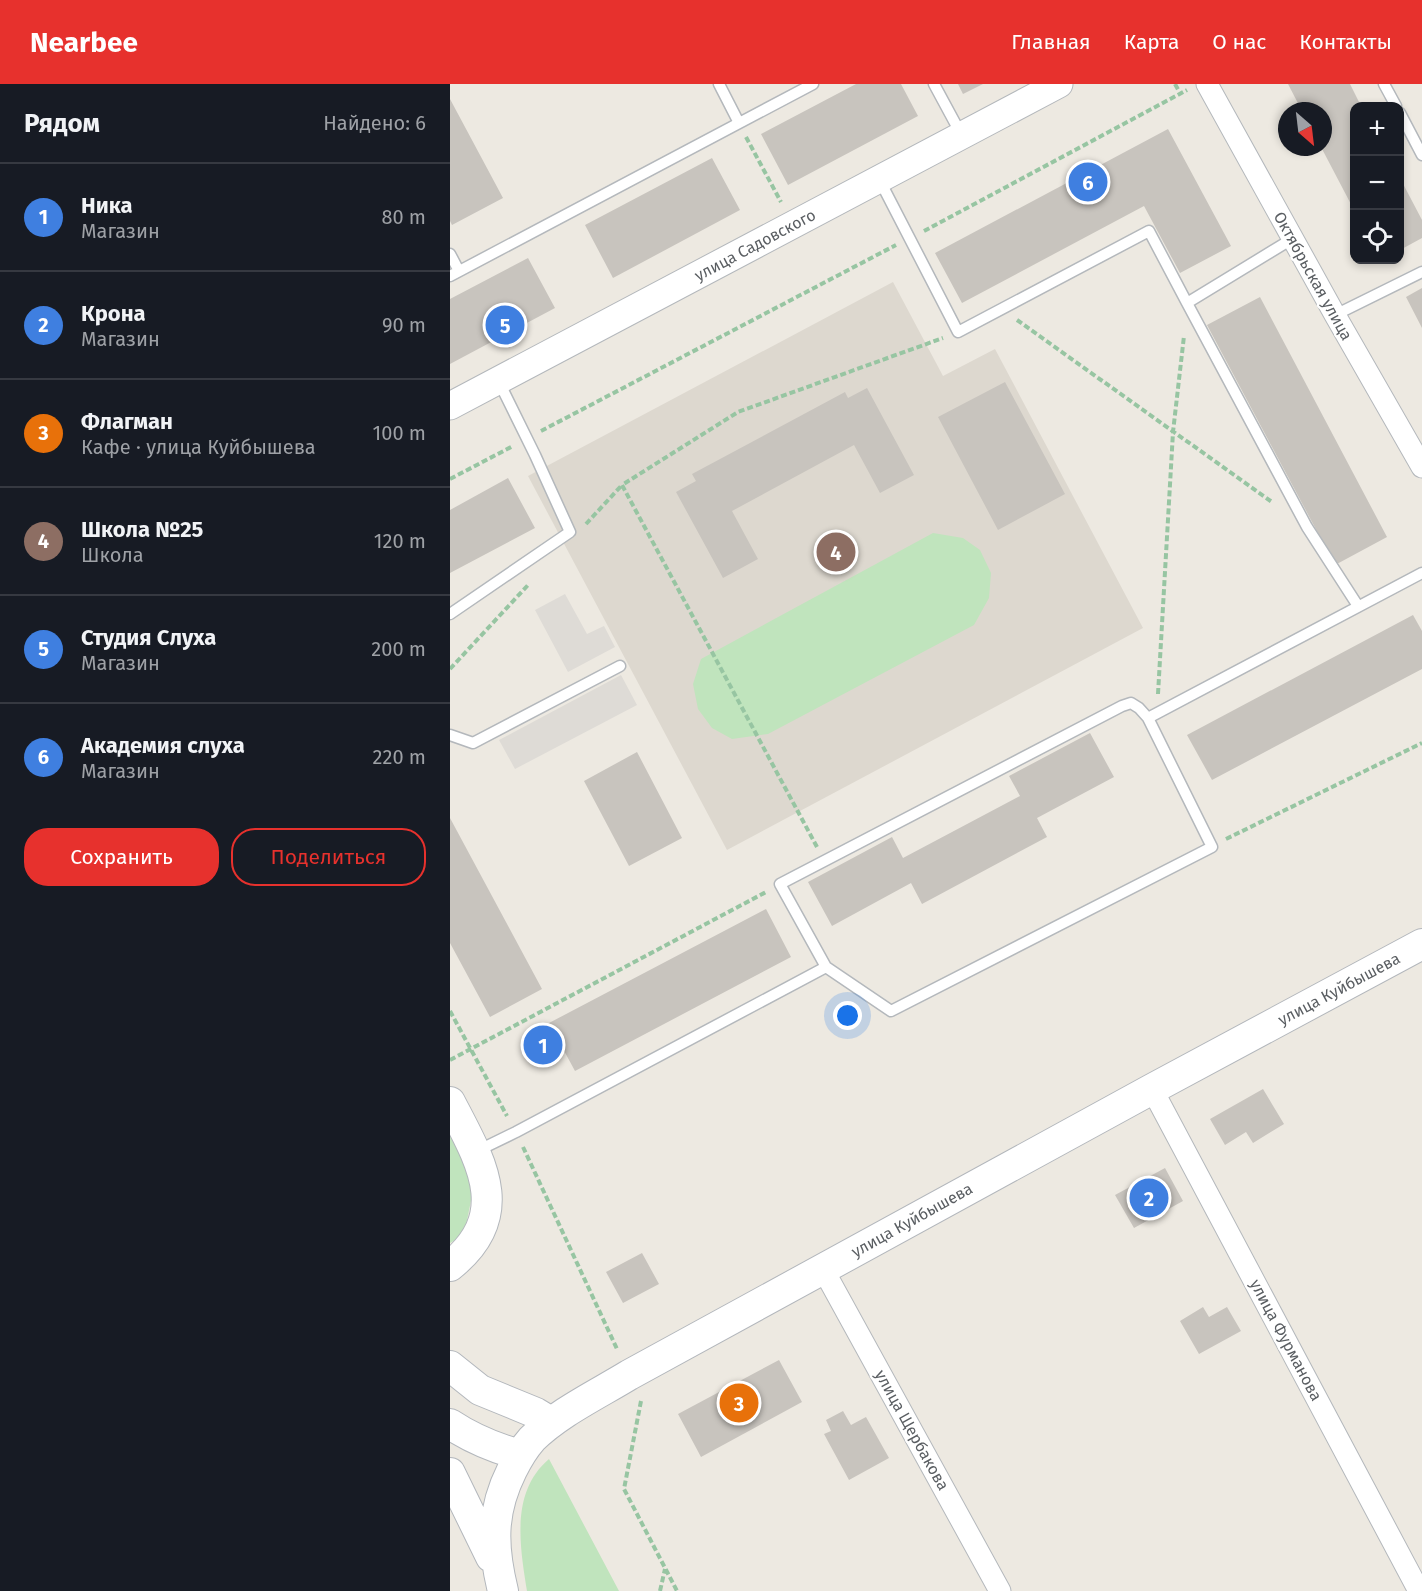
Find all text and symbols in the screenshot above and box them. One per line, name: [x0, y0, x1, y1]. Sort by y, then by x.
text: Nearbee: [30, 26, 138, 59]
text: Главная: [1011, 29, 1091, 55]
text: Карта: [1124, 29, 1179, 55]
text: О нас: [1212, 29, 1266, 55]
text: Контакты: [1299, 29, 1392, 55]
north arrow: [1278, 102, 1332, 156]
map controls: [1350, 102, 1404, 264]
button: +: [1350, 102, 1404, 156]
text: Рядом: [24, 108, 100, 139]
text: Найдено: 6: [323, 111, 426, 135]
button: −: [1350, 156, 1404, 210]
pin: 6: [1068, 160, 1108, 204]
text: Ника: [81, 192, 132, 219]
text: 1: [39, 205, 48, 229]
text: 80 m: [381, 205, 426, 229]
street label: улица Садовского: [691, 205, 819, 285]
street label: Октябрьская улица: [1270, 208, 1356, 344]
button: locate: [1350, 210, 1404, 264]
text: Магазин: [81, 219, 160, 243]
text: Крона: [81, 300, 146, 327]
pin: 5: [486, 302, 524, 348]
text: 2: [38, 313, 49, 337]
text: 90 m: [382, 313, 426, 337]
text: Магазин: [81, 327, 160, 351]
text: Флагман: [81, 408, 173, 435]
text: 3: [38, 421, 49, 445]
text: 100 m: [373, 421, 426, 445]
text: Кафе · улица Куйбышева: [81, 435, 316, 459]
text: Школа №25: [81, 516, 203, 543]
text: 4: [38, 529, 49, 553]
text: 120 m: [374, 529, 426, 553]
pin: 4: [816, 530, 856, 574]
text: Школа: [81, 543, 144, 567]
text: Студия Слуха: [81, 624, 216, 651]
text: 5: [38, 637, 49, 661]
text: 200 m: [371, 637, 426, 661]
text: Магазин: [81, 651, 160, 675]
text: Академия слуха: [81, 732, 245, 759]
text: 6: [38, 745, 49, 769]
text: 220 m: [373, 745, 426, 769]
text: Магазин: [81, 759, 160, 783]
button: Сохранить: [24, 828, 219, 886]
button: Поделиться: [231, 828, 426, 886]
street label: улица Куйбышева: [1275, 949, 1403, 1029]
your location: [833, 1001, 862, 1030]
pin: 1: [524, 1022, 562, 1068]
pin: 2: [1130, 1176, 1168, 1220]
street label: улица Куйбышева: [848, 1179, 976, 1261]
street label: улица Фурманова: [1246, 1276, 1326, 1404]
street label: улица Щербакова: [871, 1366, 953, 1494]
pin: 3: [720, 1380, 758, 1426]

